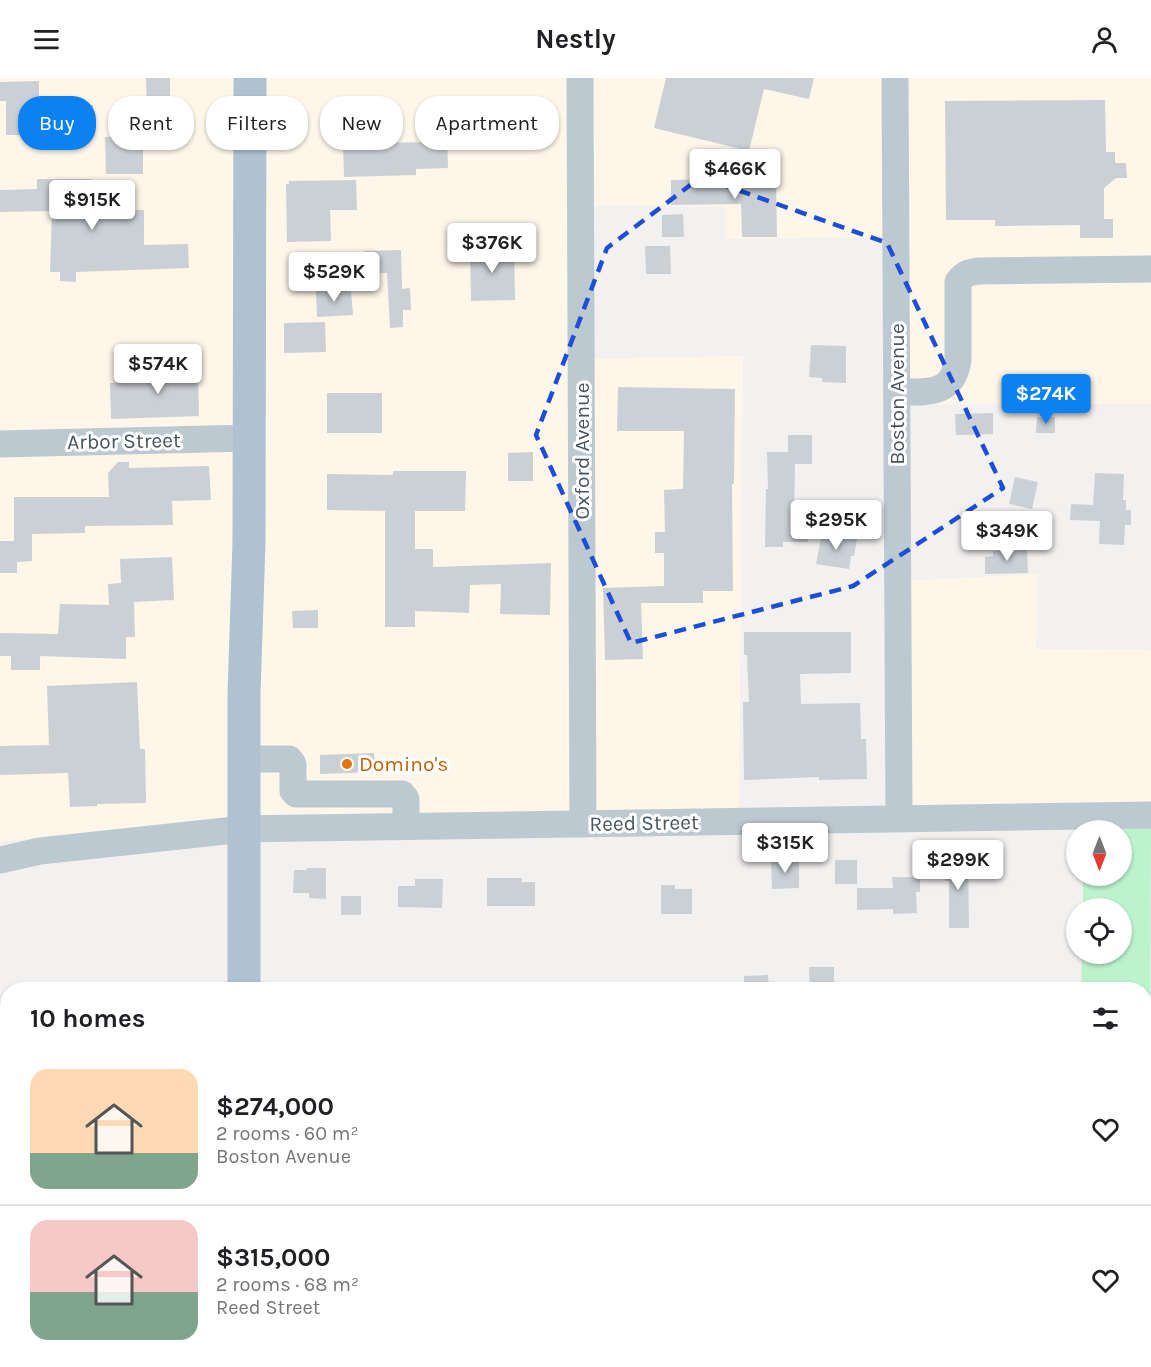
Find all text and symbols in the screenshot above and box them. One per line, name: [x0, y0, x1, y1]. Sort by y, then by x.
icon: menu: [30, 23, 63, 56]
text: Nestly: [535, 23, 616, 55]
icon: person: [1088, 23, 1121, 56]
chip: Buy: [18, 96, 96, 150]
chip: Rent: [108, 96, 194, 150]
chip: Filters: [206, 96, 308, 150]
chip: New: [320, 96, 403, 150]
chip: Apartment: [415, 96, 559, 150]
pin: $466K: [693, 149, 777, 200]
text: $466K: [703, 157, 767, 180]
pin: $915K: [50, 180, 134, 231]
text: $915K: [63, 188, 121, 211]
pin: $376K: [450, 223, 534, 274]
text: $376K: [461, 231, 523, 254]
pin: $529K: [292, 252, 376, 303]
text: $529K: [303, 260, 365, 283]
street label: Boston Avenue: [885, 323, 909, 465]
pin: $574K: [116, 344, 200, 395]
text: $574K: [128, 352, 188, 375]
pin: $274K: [1004, 374, 1088, 425]
street label: Oxford Avenue: [570, 382, 594, 520]
text: $274K: [1016, 382, 1076, 405]
street label: Arbor Street: [67, 428, 181, 454]
pin: $295K: [794, 500, 878, 551]
text: $295K: [805, 508, 867, 531]
pin: $349K: [965, 511, 1049, 562]
text: $349K: [975, 519, 1039, 542]
place label: Domino's: [359, 752, 448, 776]
marker: Domino's: [340, 757, 354, 771]
street label: Reed Street: [589, 810, 699, 836]
north arrow: [1066, 820, 1132, 886]
map controls: [1066, 820, 1132, 964]
pin: $315K: [743, 823, 827, 874]
text: $315K: [756, 831, 814, 854]
pin: $299K: [916, 840, 1000, 891]
text: $299K: [926, 848, 990, 871]
button: locate: [1066, 898, 1132, 964]
icon: filters: [1089, 1002, 1122, 1035]
text: 10 homes: [30, 1003, 145, 1034]
text: $274,000: [216, 1091, 334, 1122]
icon: home: [78, 1093, 150, 1165]
icon: heart: [1089, 1113, 1122, 1146]
text: 2 rooms · 60 m²: [216, 1122, 359, 1145]
text: Boston Avenue: [216, 1145, 351, 1168]
text: $315,000: [216, 1242, 330, 1273]
icon: home: [78, 1244, 150, 1316]
icon: heart: [1089, 1264, 1122, 1297]
text: 2 rooms · 68 m²: [216, 1273, 359, 1296]
text: Reed Street: [216, 1296, 320, 1319]

